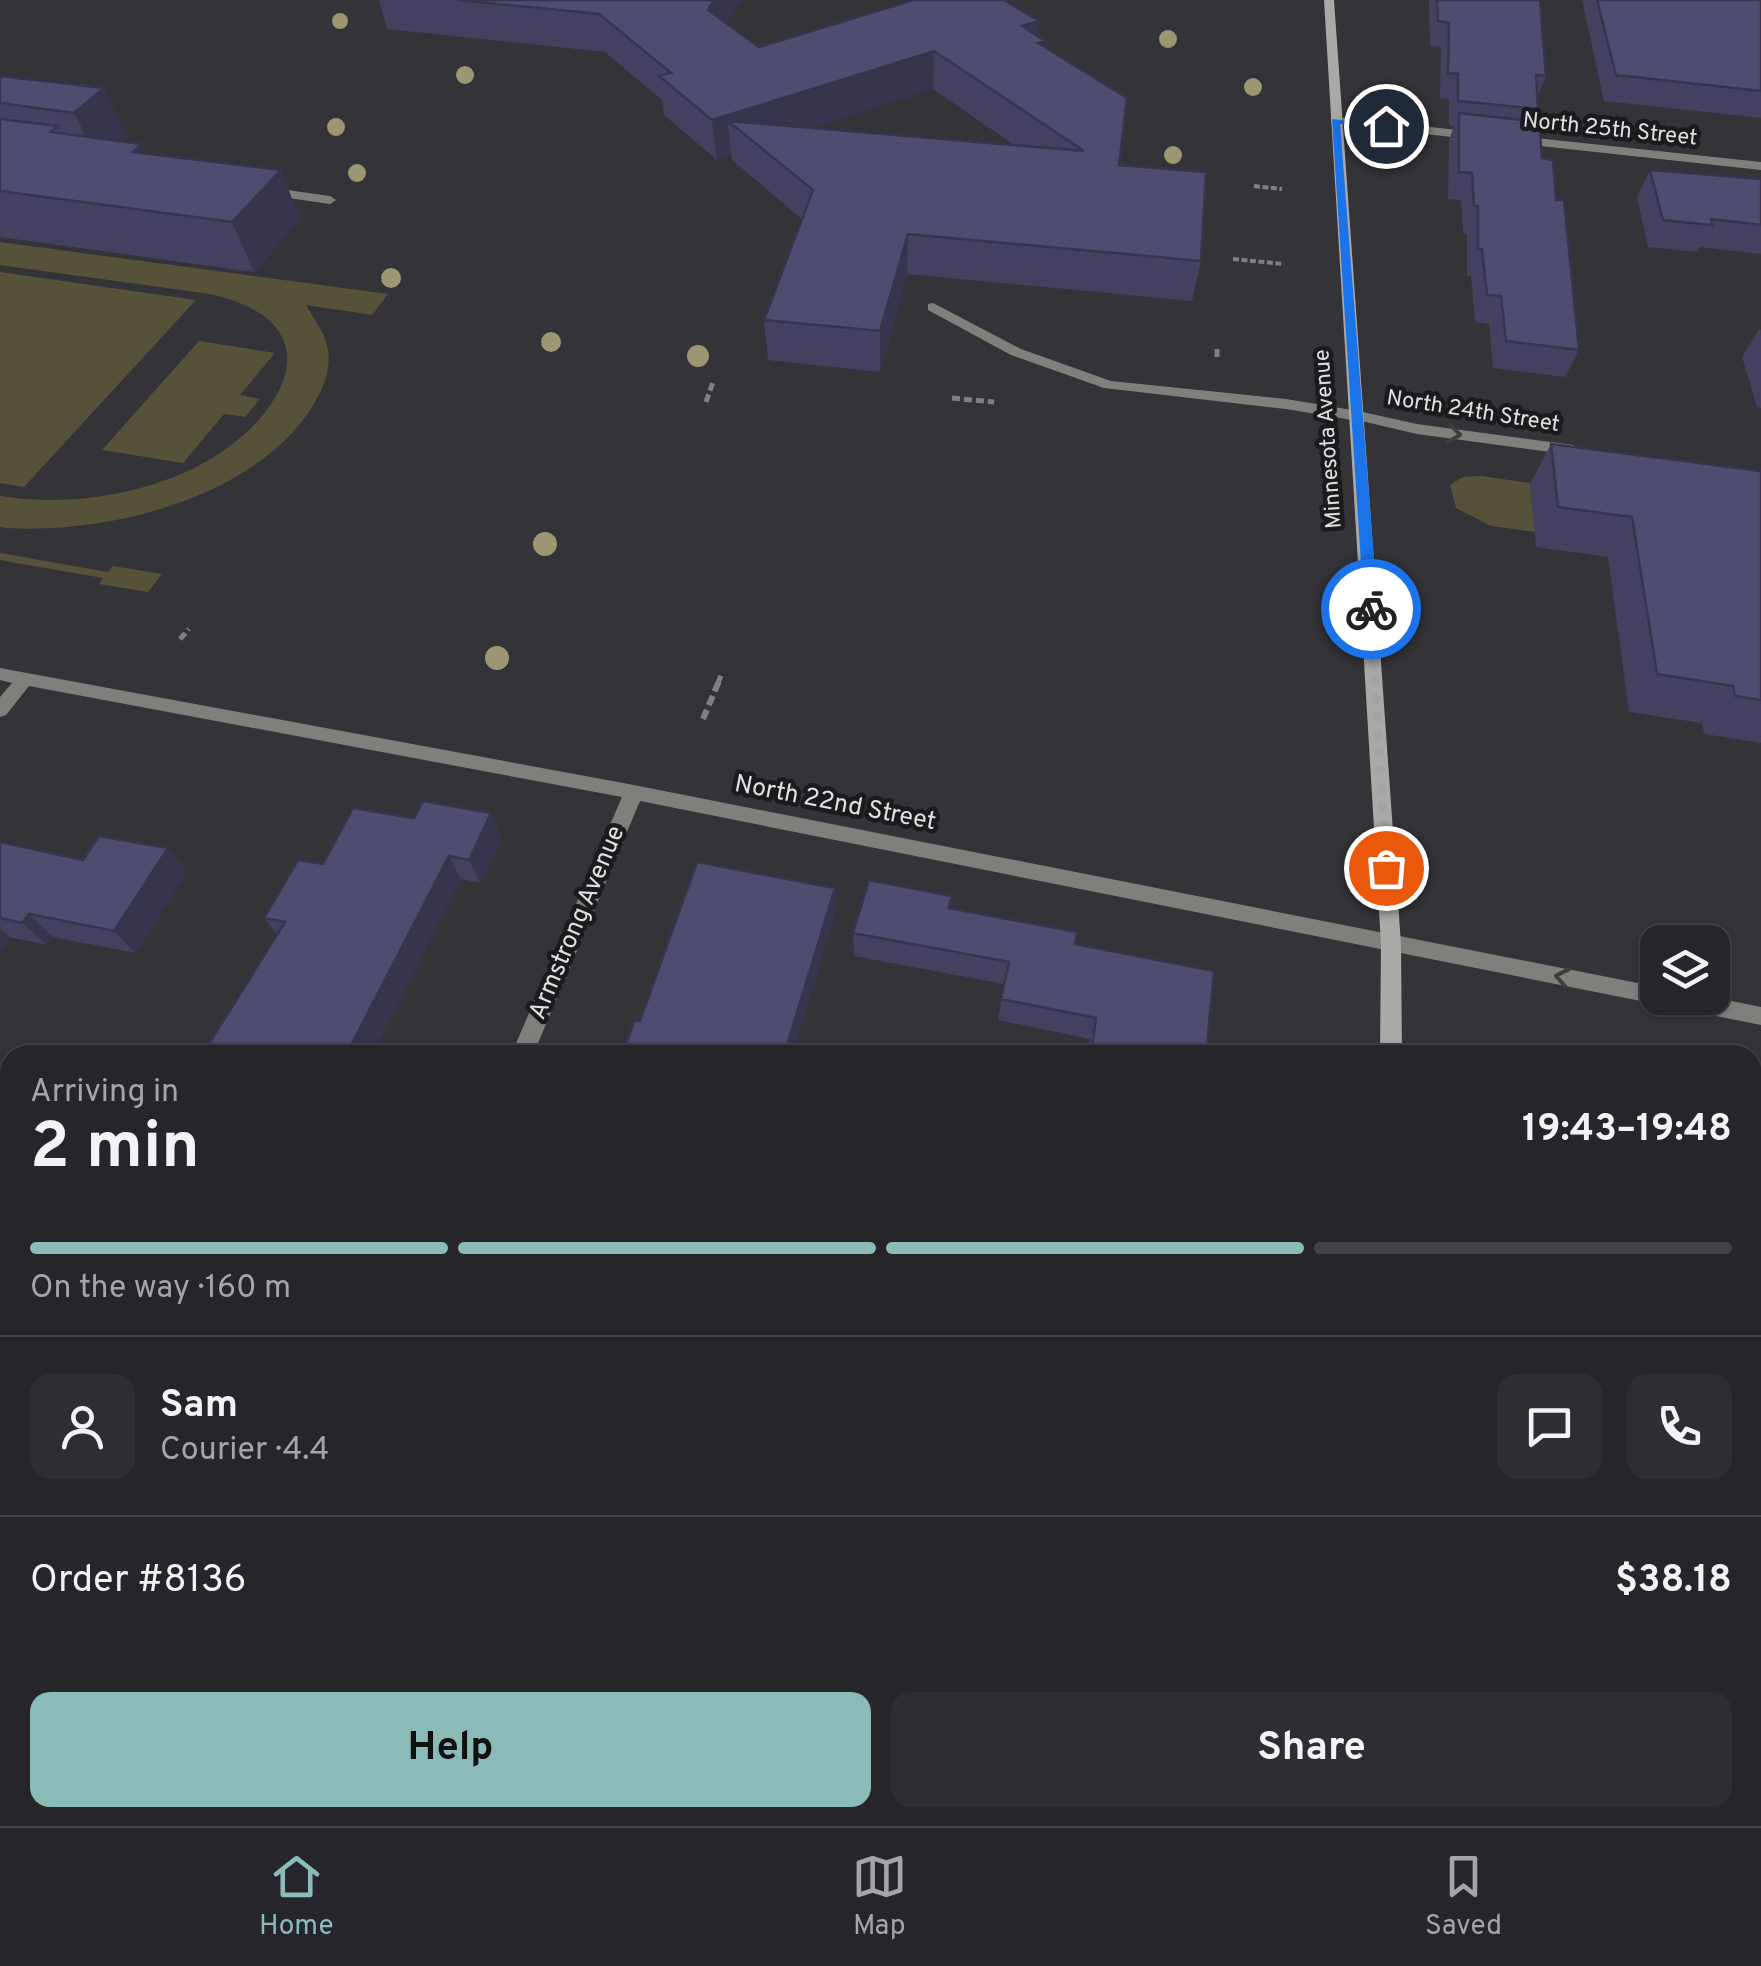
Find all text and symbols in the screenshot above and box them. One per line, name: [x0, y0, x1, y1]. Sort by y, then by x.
pin: [1344, 84, 1429, 169]
icon: home: [1359, 99, 1414, 154]
street label: North 25th Street: [1521, 107, 1699, 153]
street label: Minnesota Avenue: [1309, 348, 1349, 530]
street label: North 24th Street: [1384, 385, 1562, 439]
one-way arrow: [1446, 423, 1462, 444]
courier: [1321, 559, 1421, 659]
icon: bike: [1344, 582, 1399, 637]
street label: North 22nd Street: [732, 769, 938, 839]
street label: Armstrong Avenue: [523, 821, 633, 1025]
pin: [1344, 826, 1429, 911]
icon: bag: [1359, 841, 1414, 896]
map controls: [1640, 925, 1730, 1015]
button: layers: [1640, 925, 1730, 1015]
one-way arrow: [1554, 967, 1571, 988]
text: Arriving in: [30, 1073, 179, 1113]
text: 19:43–19:48: [1522, 1106, 1732, 1155]
text: 2 min: [30, 1109, 200, 1191]
text: On the way · 160 m: [30, 1269, 291, 1309]
button: person: [30, 1374, 135, 1479]
button: chat: [1497, 1374, 1602, 1479]
button: phone: [1627, 1374, 1732, 1479]
text: Sam: [160, 1382, 238, 1431]
text: Courier · 4.4: [160, 1431, 329, 1471]
text: Order #8136: [30, 1557, 246, 1606]
text: $38.18: [1615, 1557, 1732, 1606]
button: Help: [30, 1692, 871, 1807]
button: Share: [891, 1692, 1732, 1807]
tab: Home: [259, 1849, 333, 1945]
tab: Map: [852, 1849, 907, 1945]
tab: Saved: [1425, 1849, 1502, 1945]

